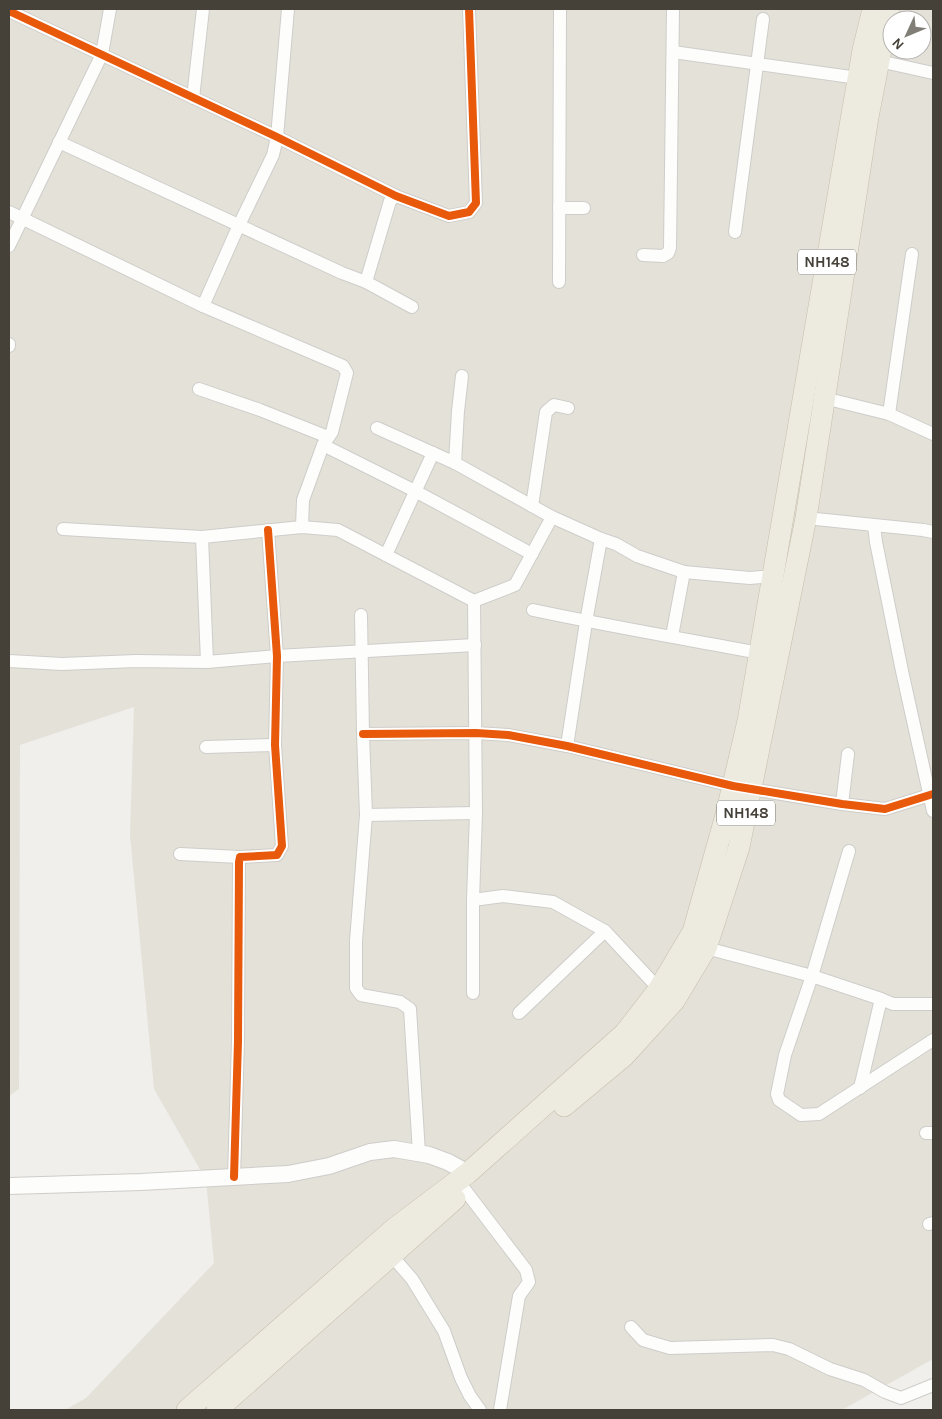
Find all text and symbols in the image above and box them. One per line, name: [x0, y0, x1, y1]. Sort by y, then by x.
north arrow: [882, 10, 932, 60]
text: N: [888, 34, 908, 53]
road number: NH148: [798, 250, 856, 274]
road number: NH148: [717, 800, 775, 826]

